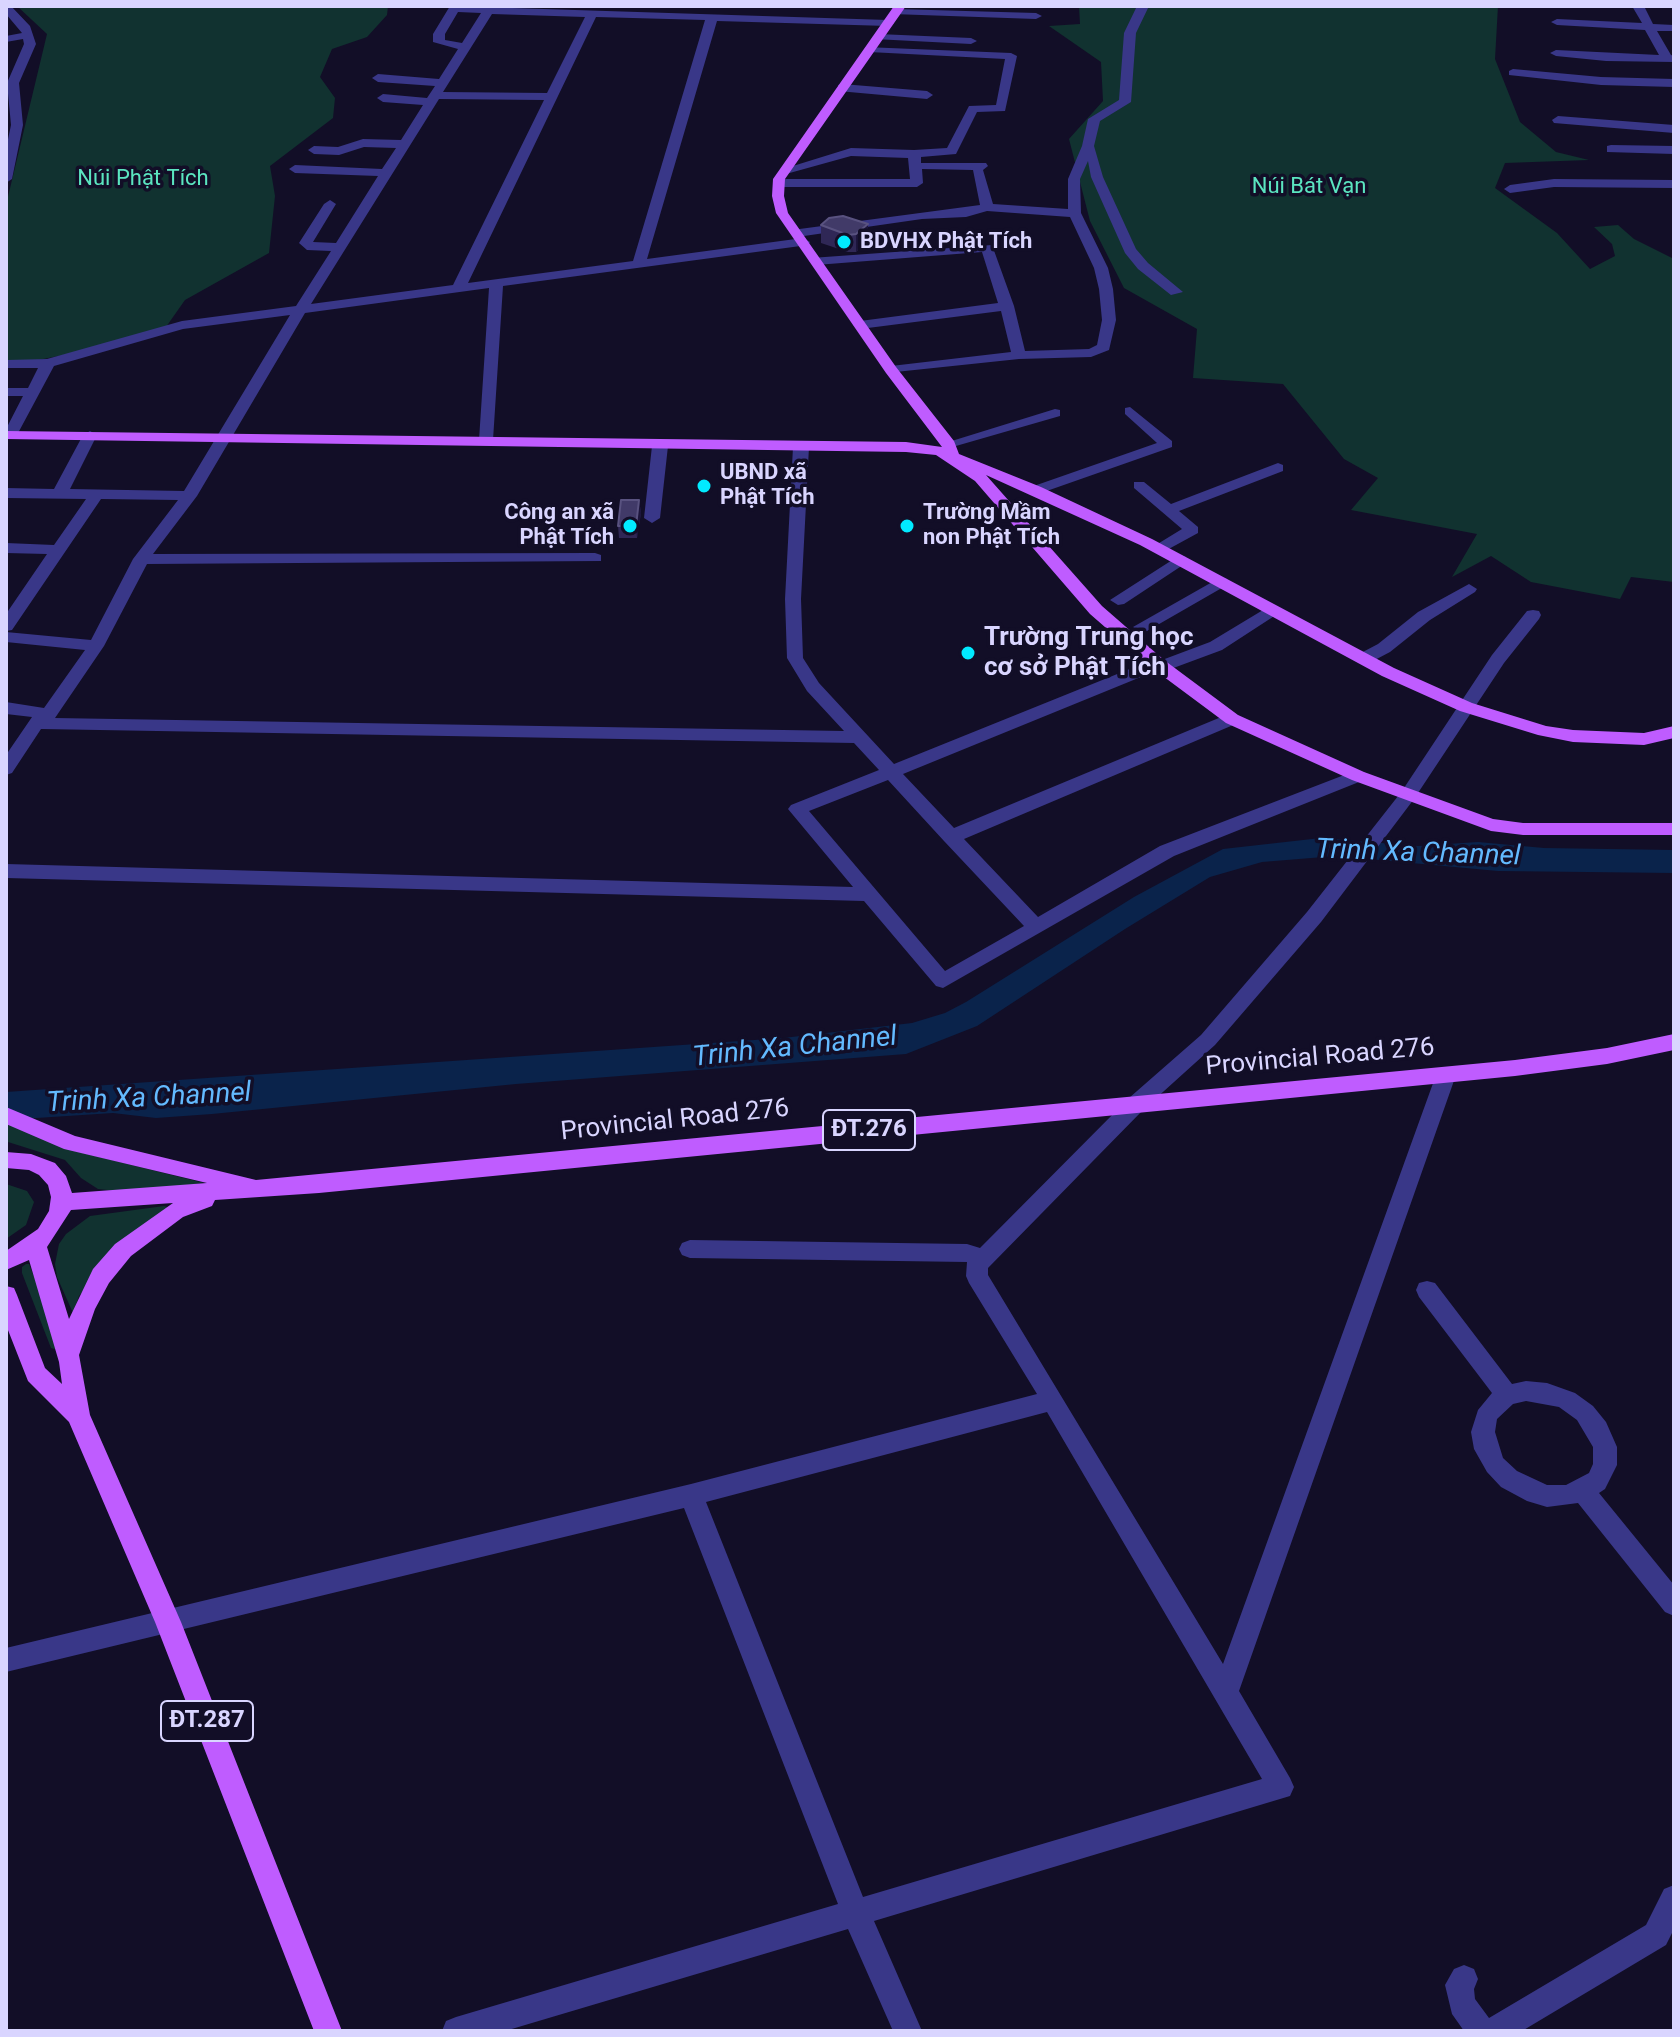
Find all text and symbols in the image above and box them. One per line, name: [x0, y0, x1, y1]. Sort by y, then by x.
park label: Núi Phật Tích: [77, 166, 209, 192]
park label: Núi Bát Vạn: [1252, 174, 1366, 200]
place label: BDVHX Phật Tích: [860, 229, 1032, 255]
marker: BDVHX Phật Tích: [835, 233, 853, 251]
place label: UBND xã Phật Tích: [720, 460, 815, 512]
marker: UBND xã Phật Tích: [695, 477, 713, 495]
place label: Công an xã Phật Tích: [504, 500, 614, 552]
place label: Trường Mầm non Phật Tích: [923, 500, 1060, 552]
marker: Công an xã Phật Tích: [621, 517, 639, 535]
marker: Trường Mầm non Phật Tích: [898, 517, 916, 535]
place label: Trường Trung học cơ sở Phật Tích: [984, 622, 1194, 684]
marker: Trường Trung học cơ sở Phật Tích: [959, 644, 977, 662]
water label: Trinh Xa Channel: [1315, 834, 1521, 874]
water label: Trinh Xa Channel: [691, 1021, 899, 1075]
street label: Provincial Road 276: [1204, 1032, 1436, 1084]
water label: Trinh Xa Channel: [46, 1077, 252, 1121]
street label: Provincial Road 276: [559, 1093, 791, 1149]
road number: ĐT.276: [823, 1110, 915, 1150]
road number: ĐT.287: [161, 1701, 253, 1741]

